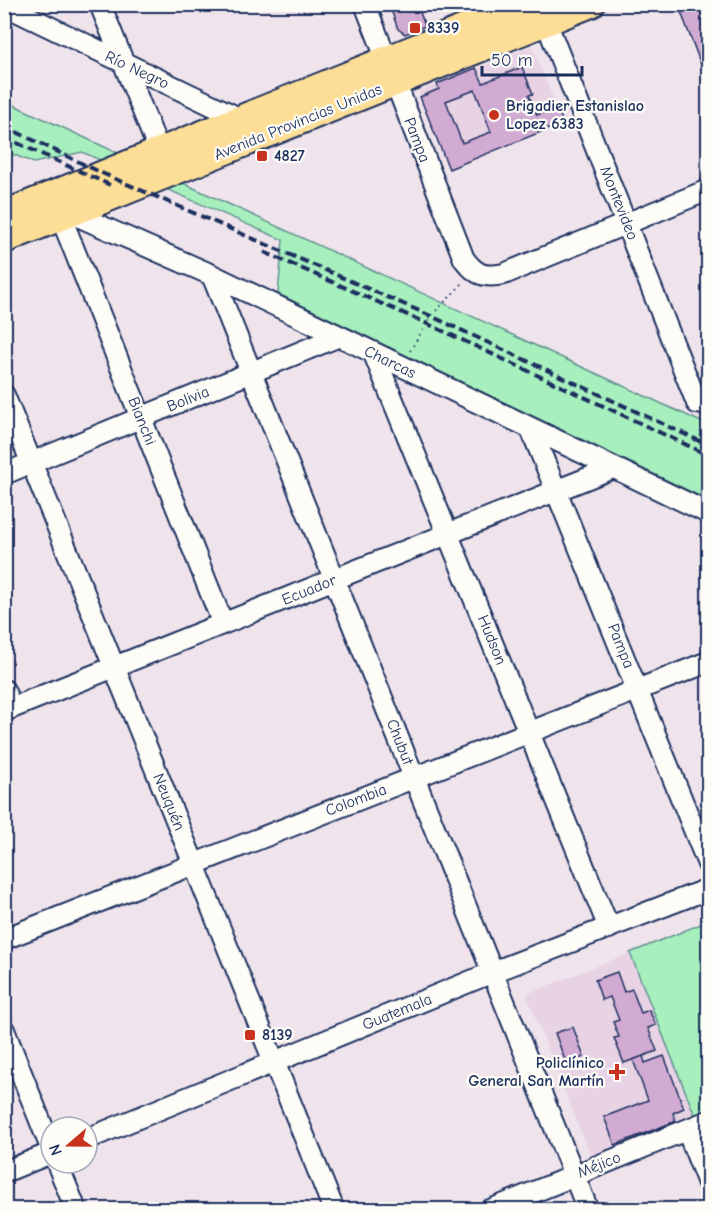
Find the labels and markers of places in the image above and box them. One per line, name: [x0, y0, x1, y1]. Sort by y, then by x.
place label: 8339: [427, 19, 459, 37]
marker: 8339: [408, 21, 422, 35]
place label: Brigadier Estanislao Lopez 6383: [506, 97, 644, 133]
marker: Brigadier Estanislao Lopez 6383: [487, 108, 501, 122]
place label: 4827: [274, 147, 306, 165]
marker: 4827: [255, 149, 269, 163]
place label: 8139: [262, 1026, 293, 1044]
marker: 8139: [243, 1028, 257, 1042]
place label: Policlínico General San Martín: [468, 1054, 604, 1090]
marker: Policlínico General San Martín: [608, 1063, 626, 1081]

